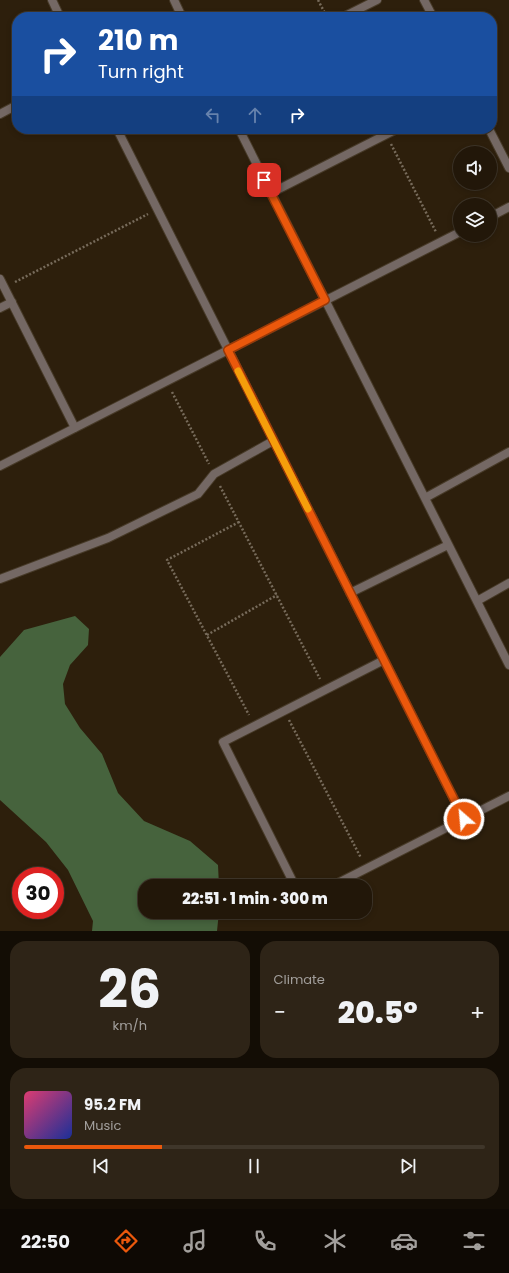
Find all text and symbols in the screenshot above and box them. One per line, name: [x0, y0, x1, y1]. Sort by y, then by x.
text: 210 m: [98, 21, 178, 60]
icon: right: [32, 28, 84, 80]
text: Turn right: [98, 59, 184, 84]
icon: left: [202, 104, 224, 126]
icon: ahead: [244, 104, 266, 126]
icon: right: [286, 104, 308, 126]
map controls: [453, 146, 497, 242]
button: sound: [453, 146, 497, 190]
pin: [247, 163, 281, 197]
icon: arrive: [253, 169, 275, 191]
button: layers: [453, 198, 497, 242]
position arrow: [443, 798, 485, 840]
speed limit sign: 30: [12, 867, 64, 919]
text: 22:51 · 1 min · 300 m: [182, 888, 328, 909]
text: 26: [98, 953, 161, 1026]
text: Climate: [274, 970, 325, 989]
text: 20.5°: [338, 991, 418, 1034]
text: −: [274, 997, 286, 1028]
text: +: [470, 997, 485, 1028]
text: km/h: [112, 1016, 147, 1035]
text: 95.2 FM: [84, 1094, 141, 1115]
text: Music: [84, 1116, 121, 1135]
icon: previous: [90, 1155, 112, 1177]
icon: pause: [243, 1155, 265, 1177]
icon: next: [397, 1155, 419, 1177]
icon: directions: [112, 1227, 140, 1255]
icon: music: [181, 1227, 209, 1255]
icon: phone: [251, 1227, 279, 1255]
icon: climate: [321, 1227, 349, 1255]
icon: car: [390, 1227, 418, 1255]
icon: filters: [460, 1227, 488, 1255]
text: 22:50: [21, 1229, 70, 1254]

